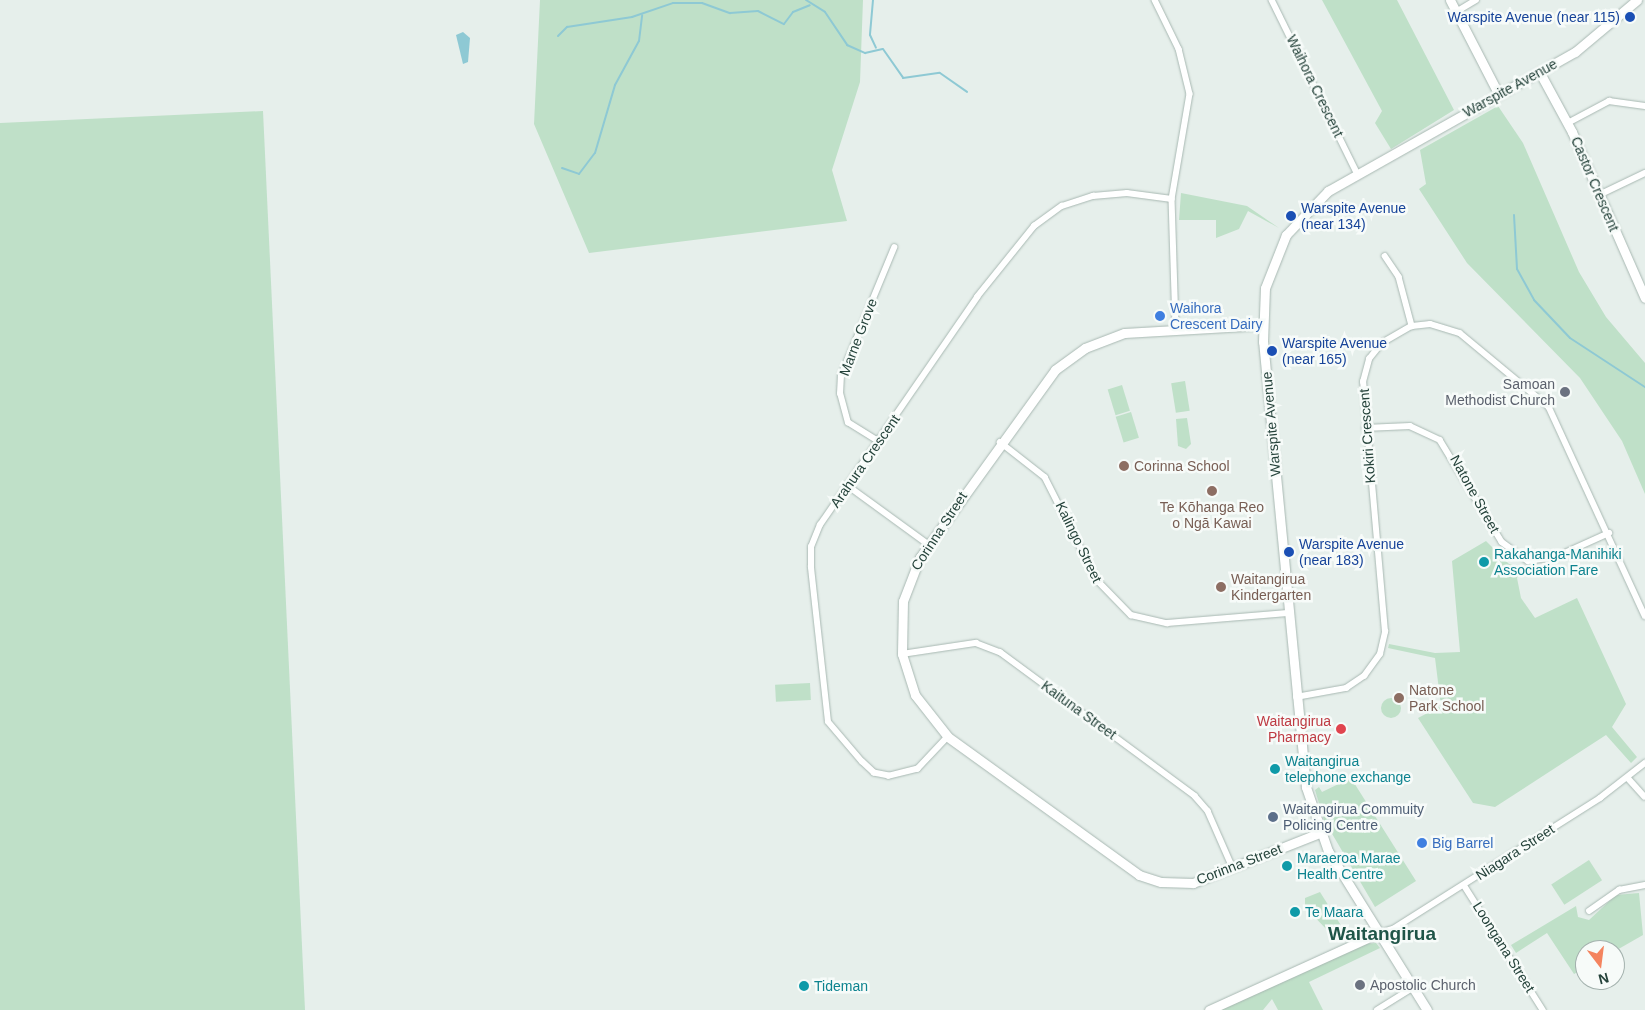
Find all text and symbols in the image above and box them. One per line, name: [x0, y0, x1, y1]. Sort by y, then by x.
place label: Warspite Avenue (near 115): [1447, 9, 1620, 25]
marker: Warspite Avenue (near 115): [1624, 11, 1636, 23]
street label: Waihora Crescent: [1283, 32, 1347, 140]
street label: Warspite Avenue: [1460, 55, 1560, 121]
street label: Castor Crescent: [1568, 134, 1622, 234]
place label: Warspite Avenue (near 134): [1301, 200, 1407, 232]
marker: Warspite Avenue (near 134): [1285, 210, 1297, 222]
street label: Marne Grove: [836, 296, 880, 378]
place label: Waihora Crescent Dairy: [1170, 300, 1263, 332]
marker: Waihora Crescent Dairy: [1154, 310, 1166, 322]
place label: Warspite Avenue (near 165): [1282, 335, 1388, 368]
marker: Warspite Avenue (near 165): [1266, 345, 1278, 357]
street label: Warspite Avenue: [1258, 371, 1284, 477]
place label: Samoan Methodist Church: [1445, 376, 1555, 408]
marker: Samoan Methodist Church: [1559, 386, 1571, 398]
street label: Kokiri Crescent: [1355, 388, 1379, 484]
street label: Arahura Crescent: [827, 411, 903, 511]
street label: Natone Street: [1447, 452, 1503, 536]
place label: Corinna School: [1134, 458, 1230, 474]
marker: Corinna School: [1118, 460, 1130, 472]
marker: Te Kōhanga Reo o Ngā Kawai: [1206, 485, 1218, 497]
street label: Corinna Street: [907, 489, 971, 573]
street label: Kalingo Street: [1052, 499, 1106, 585]
place label: Te Kōhanga Reo o Ngā Kawai: [1160, 499, 1264, 532]
place label: Warspite Avenue (near 183): [1299, 536, 1405, 568]
marker: Warspite Avenue (near 183): [1283, 546, 1295, 558]
place label: Rakahanga-Manihiki Association Fare: [1494, 546, 1622, 578]
marker: Rakahanga-Manihiki Association Fare: [1478, 556, 1490, 568]
place label: Waitangirua Kindergarten: [1231, 571, 1311, 604]
marker: Waitangirua Kindergarten: [1215, 581, 1227, 593]
street label: Kaituna Street: [1038, 677, 1120, 743]
place label: Natone Park School: [1409, 682, 1484, 714]
marker: Natone Park School: [1393, 692, 1405, 704]
place label: Waitangirua Pharmacy: [1257, 713, 1331, 746]
marker: Waitangirua Pharmacy: [1335, 723, 1347, 735]
place label: Waitangirua telephone exchange: [1285, 753, 1411, 786]
marker: Waitangirua telephone exchange: [1269, 763, 1281, 775]
place label: Waitangirua Commuity Policing Centre: [1283, 801, 1424, 834]
marker: Waitangirua Commuity Policing Centre: [1267, 811, 1279, 823]
street label: Niagara Street: [1473, 820, 1557, 884]
place label: Big Barrel: [1432, 835, 1493, 851]
marker: Big Barrel: [1416, 837, 1428, 849]
street label: Corinna Street: [1194, 840, 1284, 888]
place label: Maraeroa Marae Health Centre: [1297, 850, 1400, 882]
marker: Maraeroa Marae Health Centre: [1281, 860, 1293, 872]
street label: Loongana Street: [1469, 899, 1539, 995]
place label: Te Maara: [1305, 904, 1363, 920]
marker: Te Maara: [1289, 906, 1301, 918]
district label: Waitangirua: [1328, 923, 1436, 945]
north arrow: [1575, 940, 1625, 990]
text: N: [1597, 969, 1611, 988]
place label: Apostolic Church: [1370, 977, 1476, 993]
place label: Tideman: [814, 978, 868, 994]
marker: Apostolic Church: [1354, 979, 1366, 991]
marker: Tideman: [798, 980, 810, 992]

